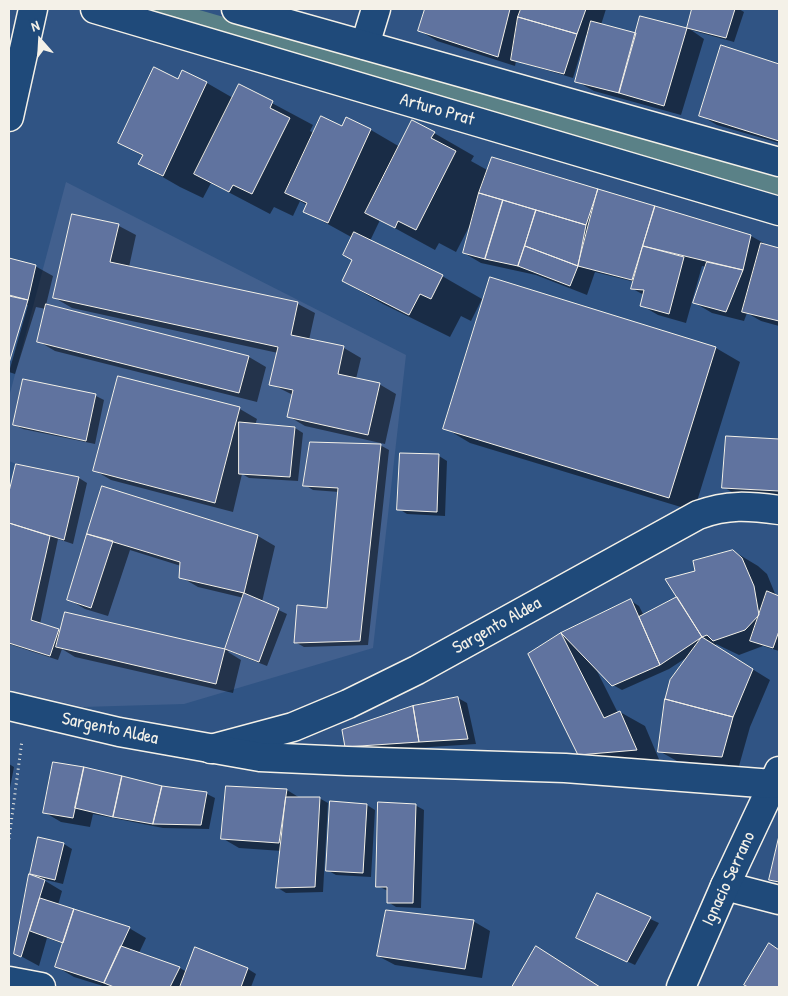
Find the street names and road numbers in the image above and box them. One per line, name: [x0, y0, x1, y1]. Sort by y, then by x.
street label: Arturo Prat: [397, 89, 477, 131]
street label: Sargento Aldea: [449, 593, 545, 659]
street label: Sargento Aldea: [60, 708, 160, 750]
street label: Ignacio Serrano: [698, 828, 760, 930]

